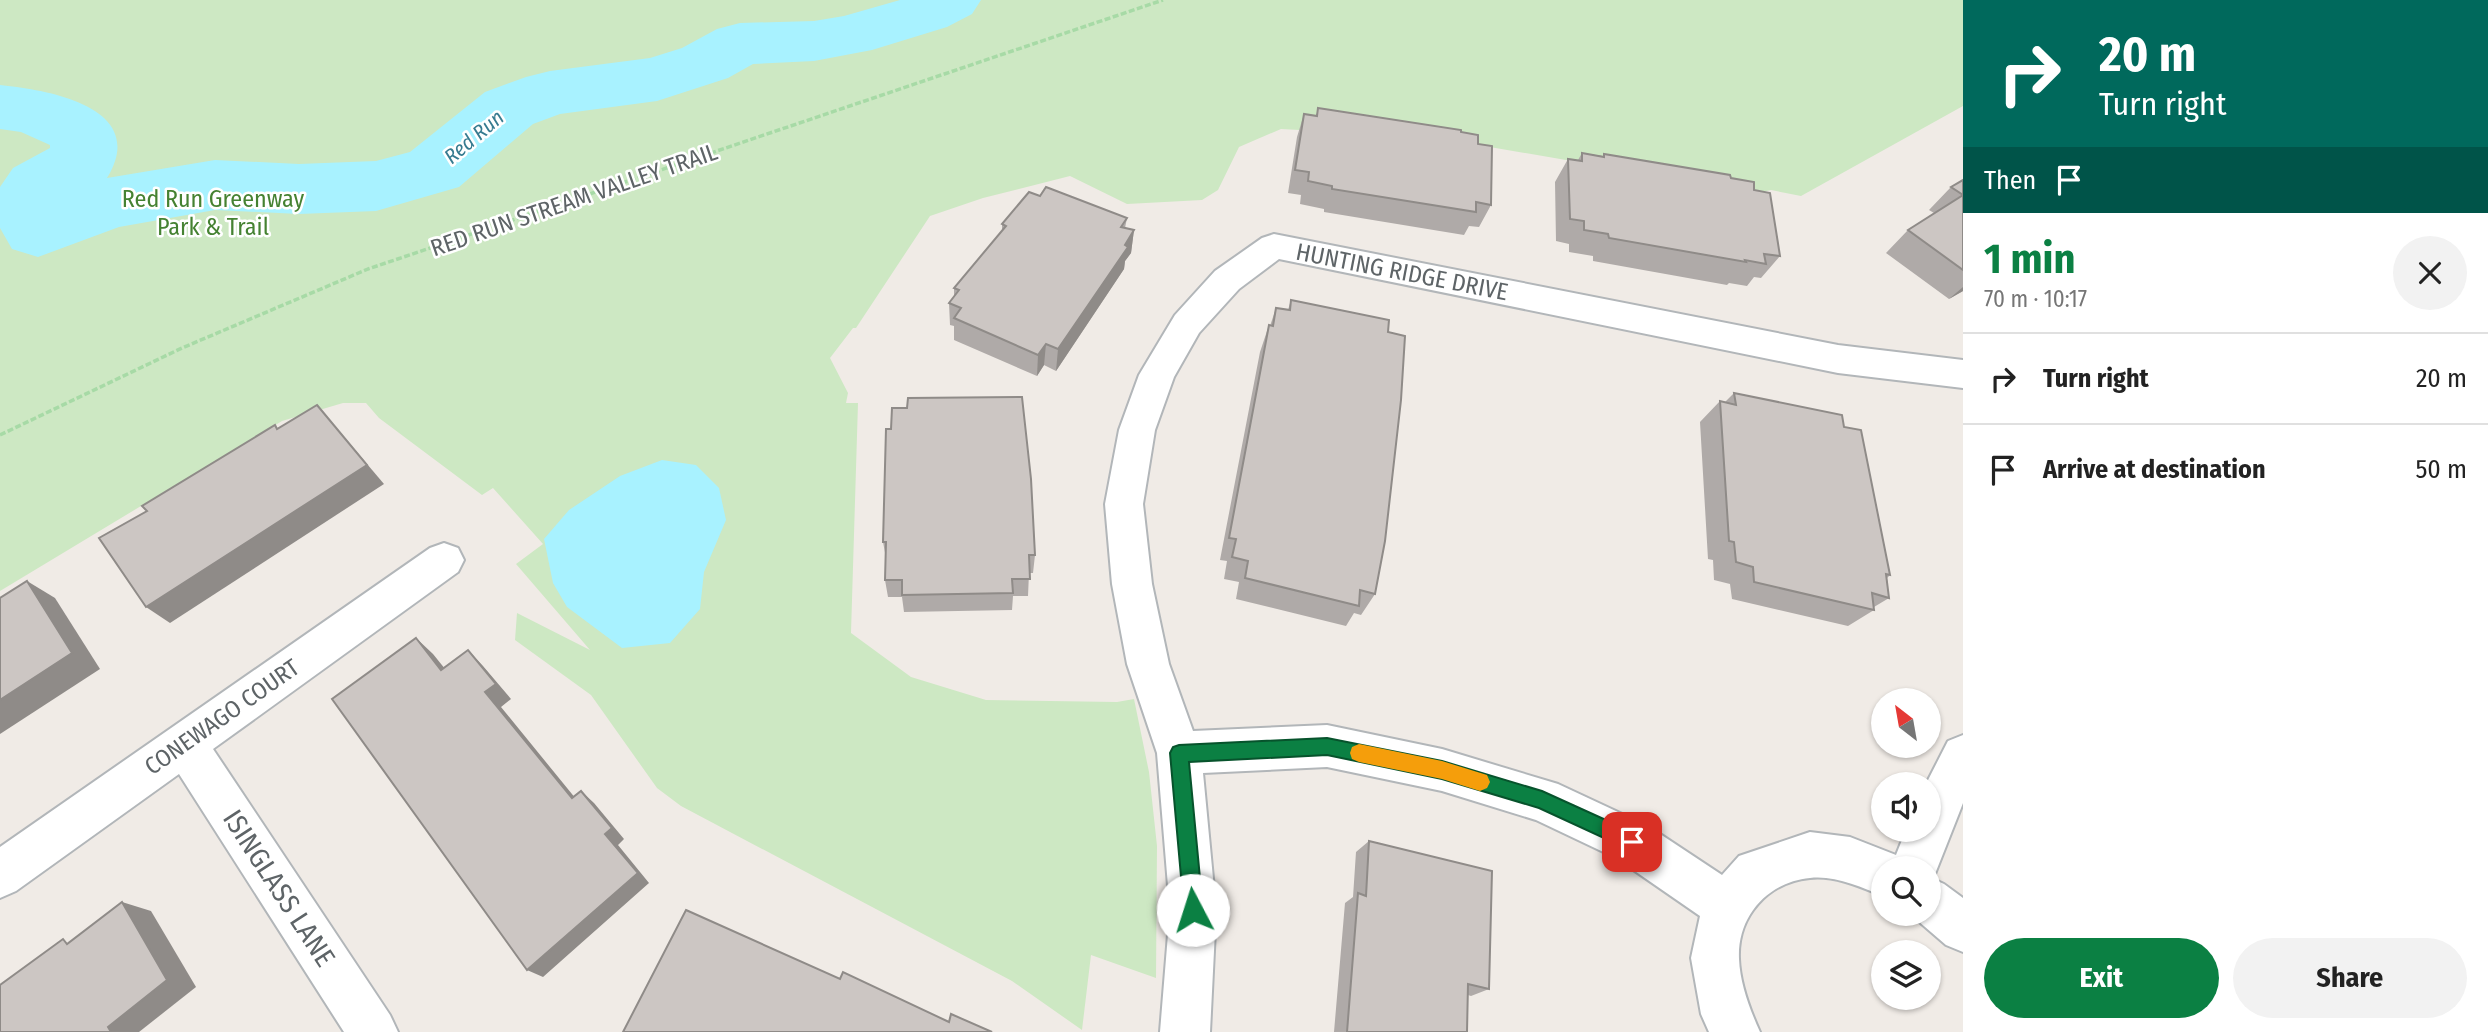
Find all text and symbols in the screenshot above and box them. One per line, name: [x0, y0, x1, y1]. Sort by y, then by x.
text: 20 m: [2099, 25, 2196, 84]
icon: right: [1984, 28, 2075, 119]
text: Turn right: [2099, 85, 2226, 123]
water label: Red Run: [439, 104, 509, 170]
street label: RED RUN STREAM VALLEY TRAIL: [427, 138, 721, 262]
icon: arrive: [2050, 161, 2088, 199]
text: Then: [1984, 165, 2036, 196]
park label: Red Run Greenway Park & Trail: [122, 185, 304, 241]
text: 1 min: [1984, 234, 2075, 284]
button: close: [2393, 236, 2467, 310]
street label: HUNTING RIDGE DRIVE: [1294, 238, 1510, 306]
text: 70 m · 10:17: [1984, 285, 2087, 313]
icon: right: [1984, 360, 2022, 398]
text: Turn right: [2043, 363, 2149, 394]
text: 20 m: [2416, 363, 2467, 394]
icon: arrive: [1984, 451, 2022, 489]
text: Arrive at destination: [2043, 454, 2266, 485]
text: 50 m: [2415, 454, 2467, 485]
street label: CONEWAGO COURT: [139, 653, 305, 781]
north arrow: [1871, 688, 1941, 758]
map controls: [1871, 688, 1941, 1010]
button: sound: [1871, 772, 1941, 842]
street label: ISINGLASS LANE: [216, 804, 342, 972]
pin: [1602, 812, 1662, 872]
icon: arrive: [1613, 823, 1651, 861]
button: search: [1871, 856, 1941, 926]
position arrow: [1156, 873, 1230, 947]
button: Exit: [1984, 938, 2219, 1018]
button: Share: [2233, 938, 2467, 1018]
button: layers: [1871, 940, 1941, 1010]

